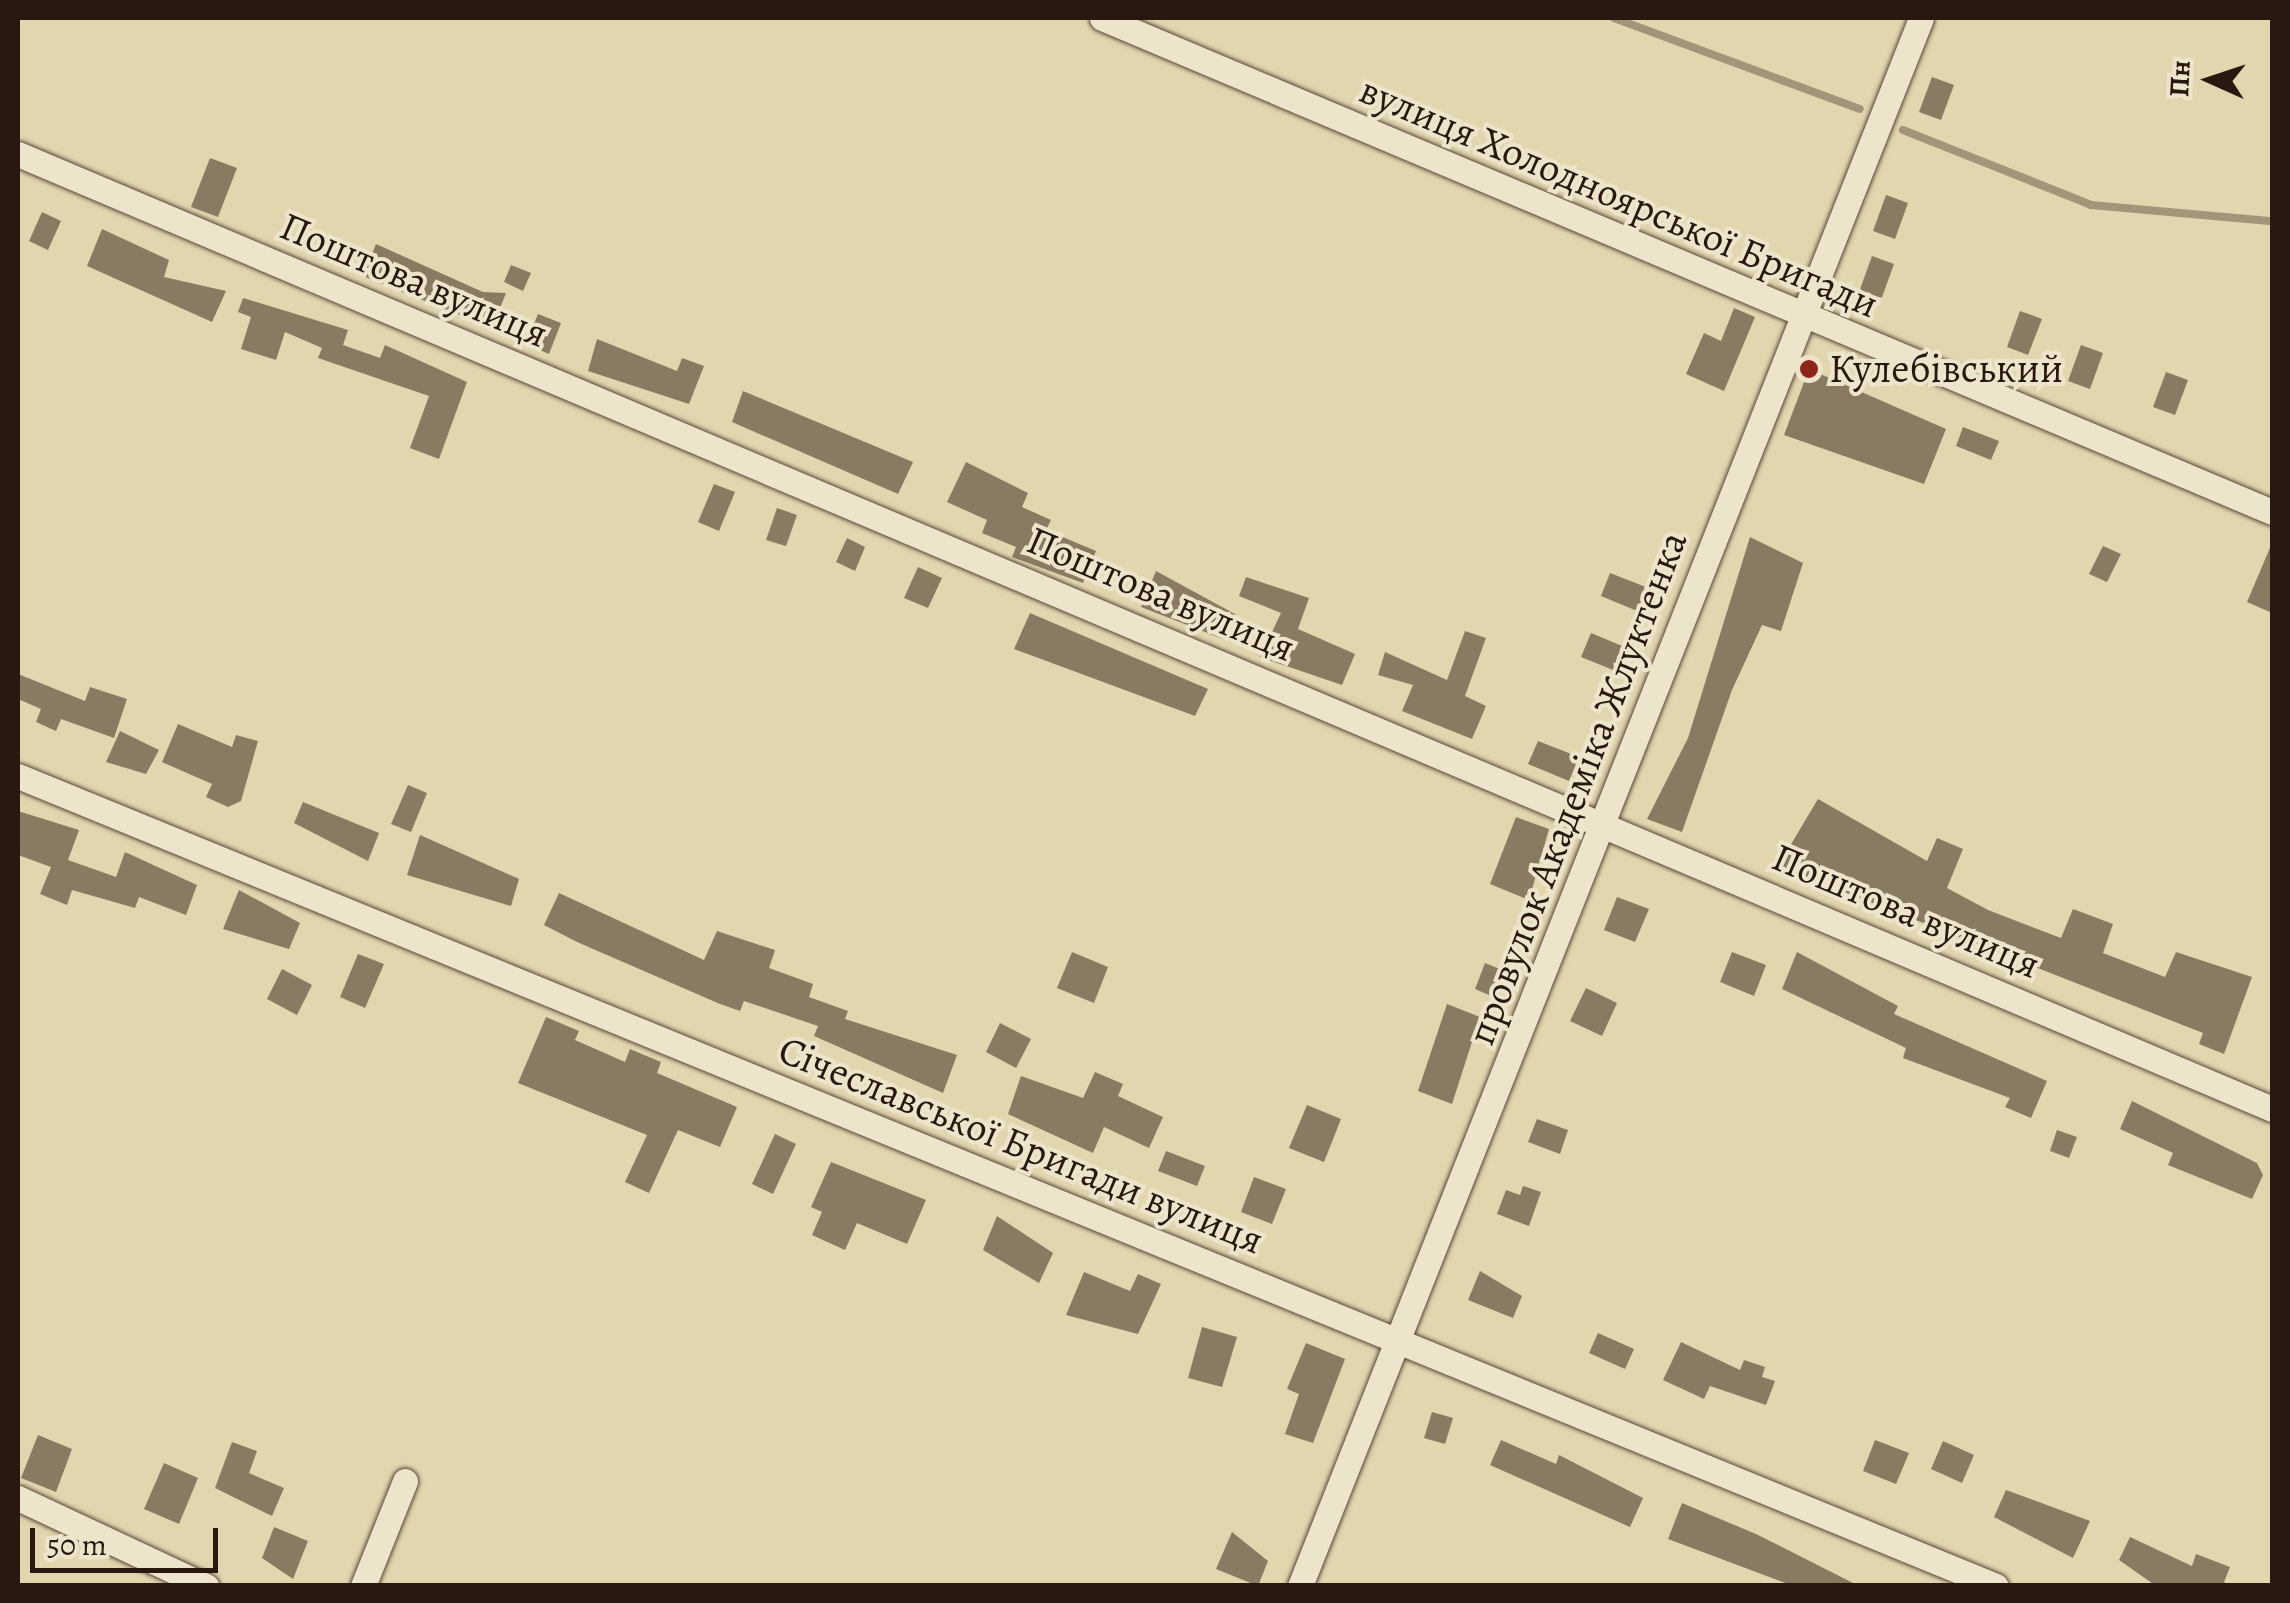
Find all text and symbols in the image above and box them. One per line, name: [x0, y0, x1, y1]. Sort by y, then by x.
north arrow: [2160, 30, 2260, 130]
text: Пн: [2160, 59, 2200, 98]
street label: вулиця Холодноярської Бригади: [1352, 66, 1886, 328]
street label: Поштова вулиця: [273, 202, 555, 358]
place label: Кулебівський: [1829, 345, 2063, 393]
marker: Кулебівський: [1798, 358, 1820, 380]
street label: Поштова вулиця: [1020, 516, 1302, 672]
street label: провулок Академіка Жлуктенка: [1457, 524, 1697, 1052]
street label: Поштова вулиця: [1765, 833, 2047, 989]
street label: Січеславської Бригади вулиця: [772, 1026, 1270, 1264]
scale bar: [35, 1508, 222, 1570]
text: 50 m: [47, 1525, 107, 1565]

